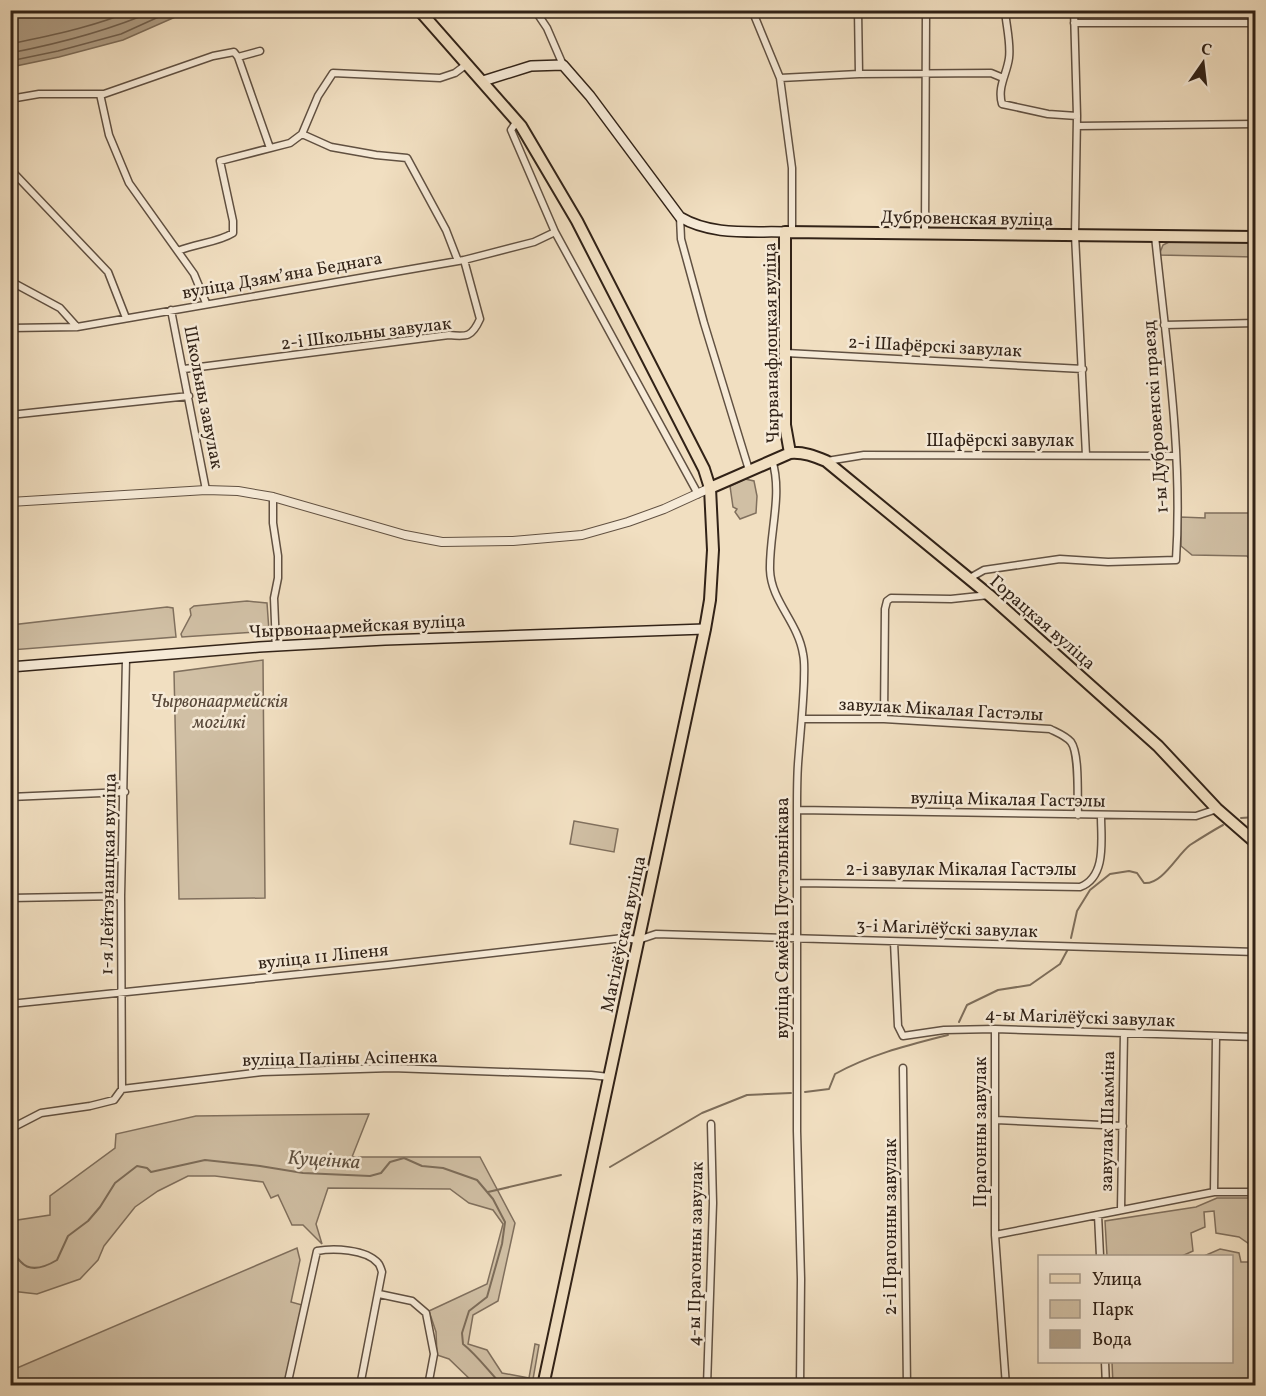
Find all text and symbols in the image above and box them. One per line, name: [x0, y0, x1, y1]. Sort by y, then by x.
north arrow: [1173, 33, 1233, 93]
text: С: [1198, 38, 1214, 62]
street label: Дубровенская вуліца: [880, 205, 1054, 234]
street label: Чырванафлоцкая вуліца: [758, 242, 787, 444]
street label: вуліца Дзямʼяна Беднага: [180, 247, 384, 306]
street label: 2-і Школьны завулак: [279, 312, 453, 357]
street label: 1-ы Дубровенскі праезд: [1137, 320, 1176, 514]
street label: Школьны завулак: [176, 323, 229, 472]
street label: 2-і Шафёрскі завулак: [847, 330, 1023, 365]
street label: Шафёрскі завулак: [926, 429, 1074, 454]
street label: Горацкая вуліца: [983, 570, 1101, 676]
street label: Чырвонаармейская вуліца: [248, 609, 466, 646]
park label: Чырвонаармейскія могілкі: [150, 690, 288, 736]
street label: завулак Мікалая Гастэлы: [838, 693, 1044, 728]
street label: 1-я Лейтэнанцкая вуліца: [95, 773, 124, 975]
street label: вуліца Мікалая Гастэлы: [910, 786, 1106, 815]
street label: вуліца Сямёна Пустэльнікава: [771, 797, 796, 1039]
street label: Магілёўская вуліца: [596, 854, 653, 1015]
street label: 2-і завулак Мікалая Гастэлы: [846, 858, 1077, 883]
street label: 3-і Магілёўскі завулак: [856, 914, 1039, 945]
street label: вуліца 11 Ліпеня: [257, 938, 390, 977]
street label: 4-ы Магілёўскі завулак: [985, 1003, 1176, 1034]
street label: вуліца Паліны Асіпенка: [242, 1045, 438, 1074]
street label: завулак Шакміна: [1095, 1050, 1122, 1192]
street label: Прагонны завулак: [969, 1056, 994, 1207]
street label: 2-і Прагонны завулак: [879, 1138, 904, 1316]
water label: Куцеінка: [286, 1144, 361, 1178]
street label: 4-ы Прагонны завулак: [682, 1161, 711, 1347]
legend: [1038, 1255, 1233, 1363]
text: Улица: [1092, 1268, 1142, 1293]
text: Парк: [1092, 1298, 1134, 1323]
text: Вода: [1092, 1328, 1132, 1353]

